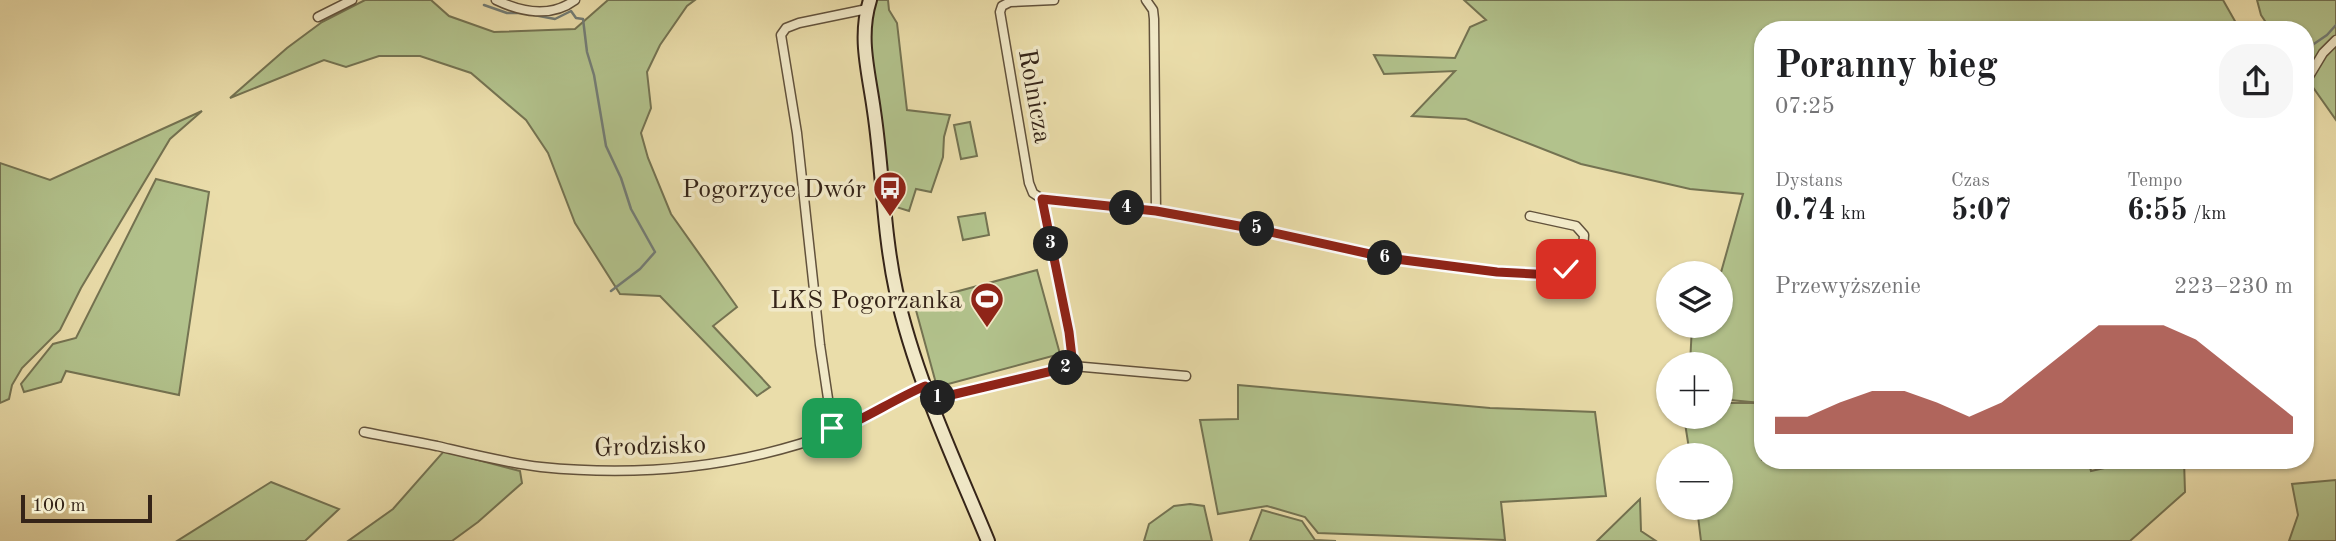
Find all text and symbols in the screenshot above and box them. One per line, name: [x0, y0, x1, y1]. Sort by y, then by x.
button: share: [2219, 44, 2293, 118]
street label: Rolnicza: [1013, 47, 1055, 146]
text: Poranny bieg: [1775, 48, 1998, 86]
text: 07:25: [1775, 95, 1835, 118]
bus stop icon: Pogorzyce Dwór: [871, 169, 909, 218]
text: Dystans: [1775, 172, 1843, 191]
text: Czas: [1951, 172, 1990, 191]
text: Tempo: [2127, 172, 2182, 191]
place label: Pogorzyce Dwór: [682, 177, 866, 203]
pin: 4: [1110, 190, 1144, 226]
text: 0.74: [1775, 196, 1836, 226]
text: 5:07: [1951, 196, 2012, 226]
text: 6:55: [2127, 196, 2188, 226]
text: 4: [1121, 198, 1132, 217]
text: km: [1836, 205, 1866, 224]
text: /km: [2188, 205, 2226, 224]
pin: 5: [1240, 212, 1274, 246]
text: 5: [1251, 219, 1262, 238]
pin: 3: [1034, 226, 1068, 262]
text: 3: [1045, 234, 1056, 253]
pin: [1536, 239, 1596, 299]
pin: 6: [1368, 240, 1402, 276]
text: 6: [1379, 248, 1390, 267]
icon: check: [1547, 250, 1585, 288]
map controls: [1656, 261, 1733, 520]
button: layers: [1656, 261, 1733, 338]
text: Przewyższenie: [1775, 275, 1921, 298]
text: 223–230 m: [2174, 275, 2293, 298]
sports icon: LKS Pogorzanka: [968, 280, 1006, 329]
place label: LKS Pogorzanka: [770, 288, 962, 314]
pin: 2: [1048, 350, 1084, 386]
button: +: [1656, 352, 1733, 429]
text: 2: [1060, 358, 1071, 377]
pin: 1: [920, 380, 956, 416]
text: 1: [932, 388, 943, 407]
pin: [802, 398, 862, 458]
icon: arrive: [813, 409, 851, 447]
street label: Grodzisko: [594, 432, 706, 462]
button: −: [1656, 443, 1733, 520]
scale bar: [21, 492, 152, 524]
text: 100 m: [32, 497, 85, 516]

